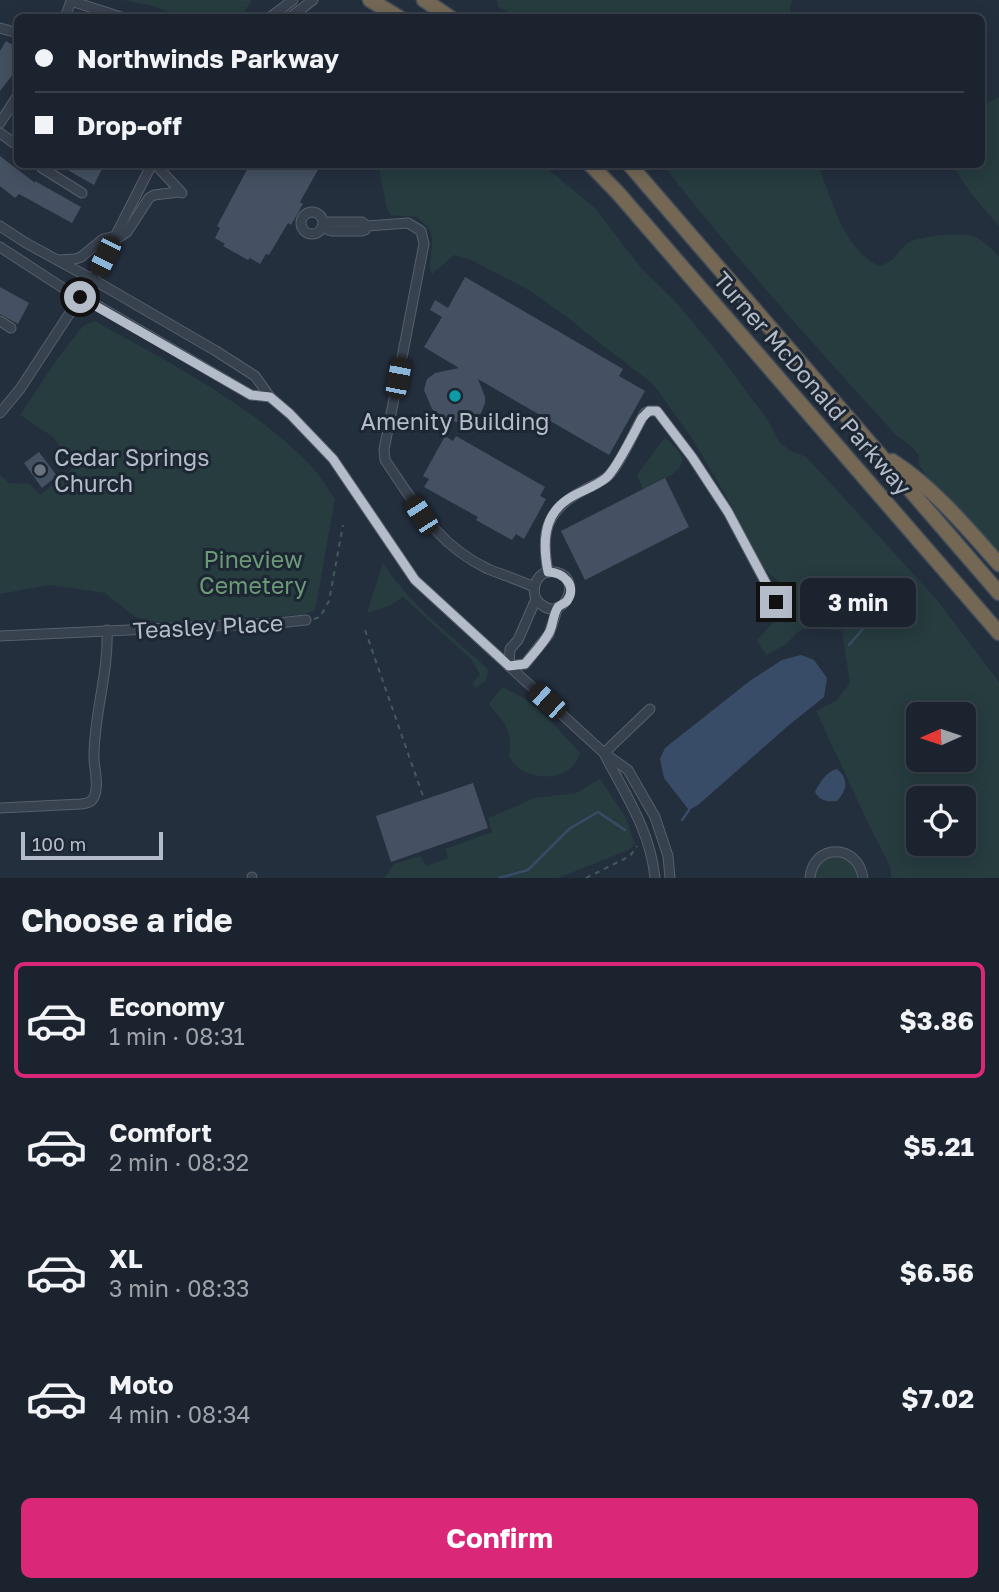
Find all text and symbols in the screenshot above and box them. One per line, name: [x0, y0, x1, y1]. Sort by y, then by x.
text: Northwinds Parkway: [77, 43, 339, 74]
text: Drop-off: [77, 110, 182, 141]
car: [87, 233, 124, 279]
street label: Turner McDonald Parkway: [708, 265, 918, 501]
route start: [64, 281, 96, 313]
car: [384, 355, 413, 401]
marker: Amenity Building: [447, 388, 463, 404]
place label: Amenity Building: [361, 407, 549, 435]
place label: Cedar Springs Church: [54, 443, 209, 497]
marker: Cedar Springs Church: [32, 462, 48, 478]
car: [401, 492, 442, 538]
park label: Pineview Cemetery: [199, 545, 307, 599]
callout: 3 min: [800, 578, 916, 626]
route end: [760, 586, 792, 618]
text: 3 min: [828, 588, 888, 616]
street label: Teasley Place: [132, 608, 284, 644]
car: [525, 679, 570, 723]
north arrow: [906, 702, 976, 772]
map controls: [906, 702, 976, 856]
button: locate: [906, 786, 976, 856]
scale bar: [21, 829, 163, 861]
text: 100 m: [32, 832, 86, 855]
text: Choose a ride: [21, 901, 233, 939]
icon: car: [25, 989, 88, 1052]
text: Economy: [109, 991, 225, 1022]
text: $3.86: [899, 1005, 974, 1036]
text: 1 min · 08:31: [109, 1022, 245, 1050]
icon: car: [25, 1115, 88, 1178]
text: Comfort: [109, 1117, 212, 1148]
text: $5.21: [903, 1131, 974, 1162]
text: 2 min · 08:32: [109, 1148, 249, 1176]
icon: car: [25, 1241, 88, 1304]
text: XL: [109, 1243, 143, 1274]
text: $6.56: [899, 1257, 974, 1288]
text: 3 min · 08:33: [109, 1274, 249, 1302]
icon: car: [25, 1367, 88, 1430]
text: Moto: [109, 1369, 174, 1400]
text: $7.02: [901, 1383, 974, 1414]
text: 4 min · 08:34: [109, 1400, 251, 1428]
button: Confirm: [21, 1498, 978, 1578]

